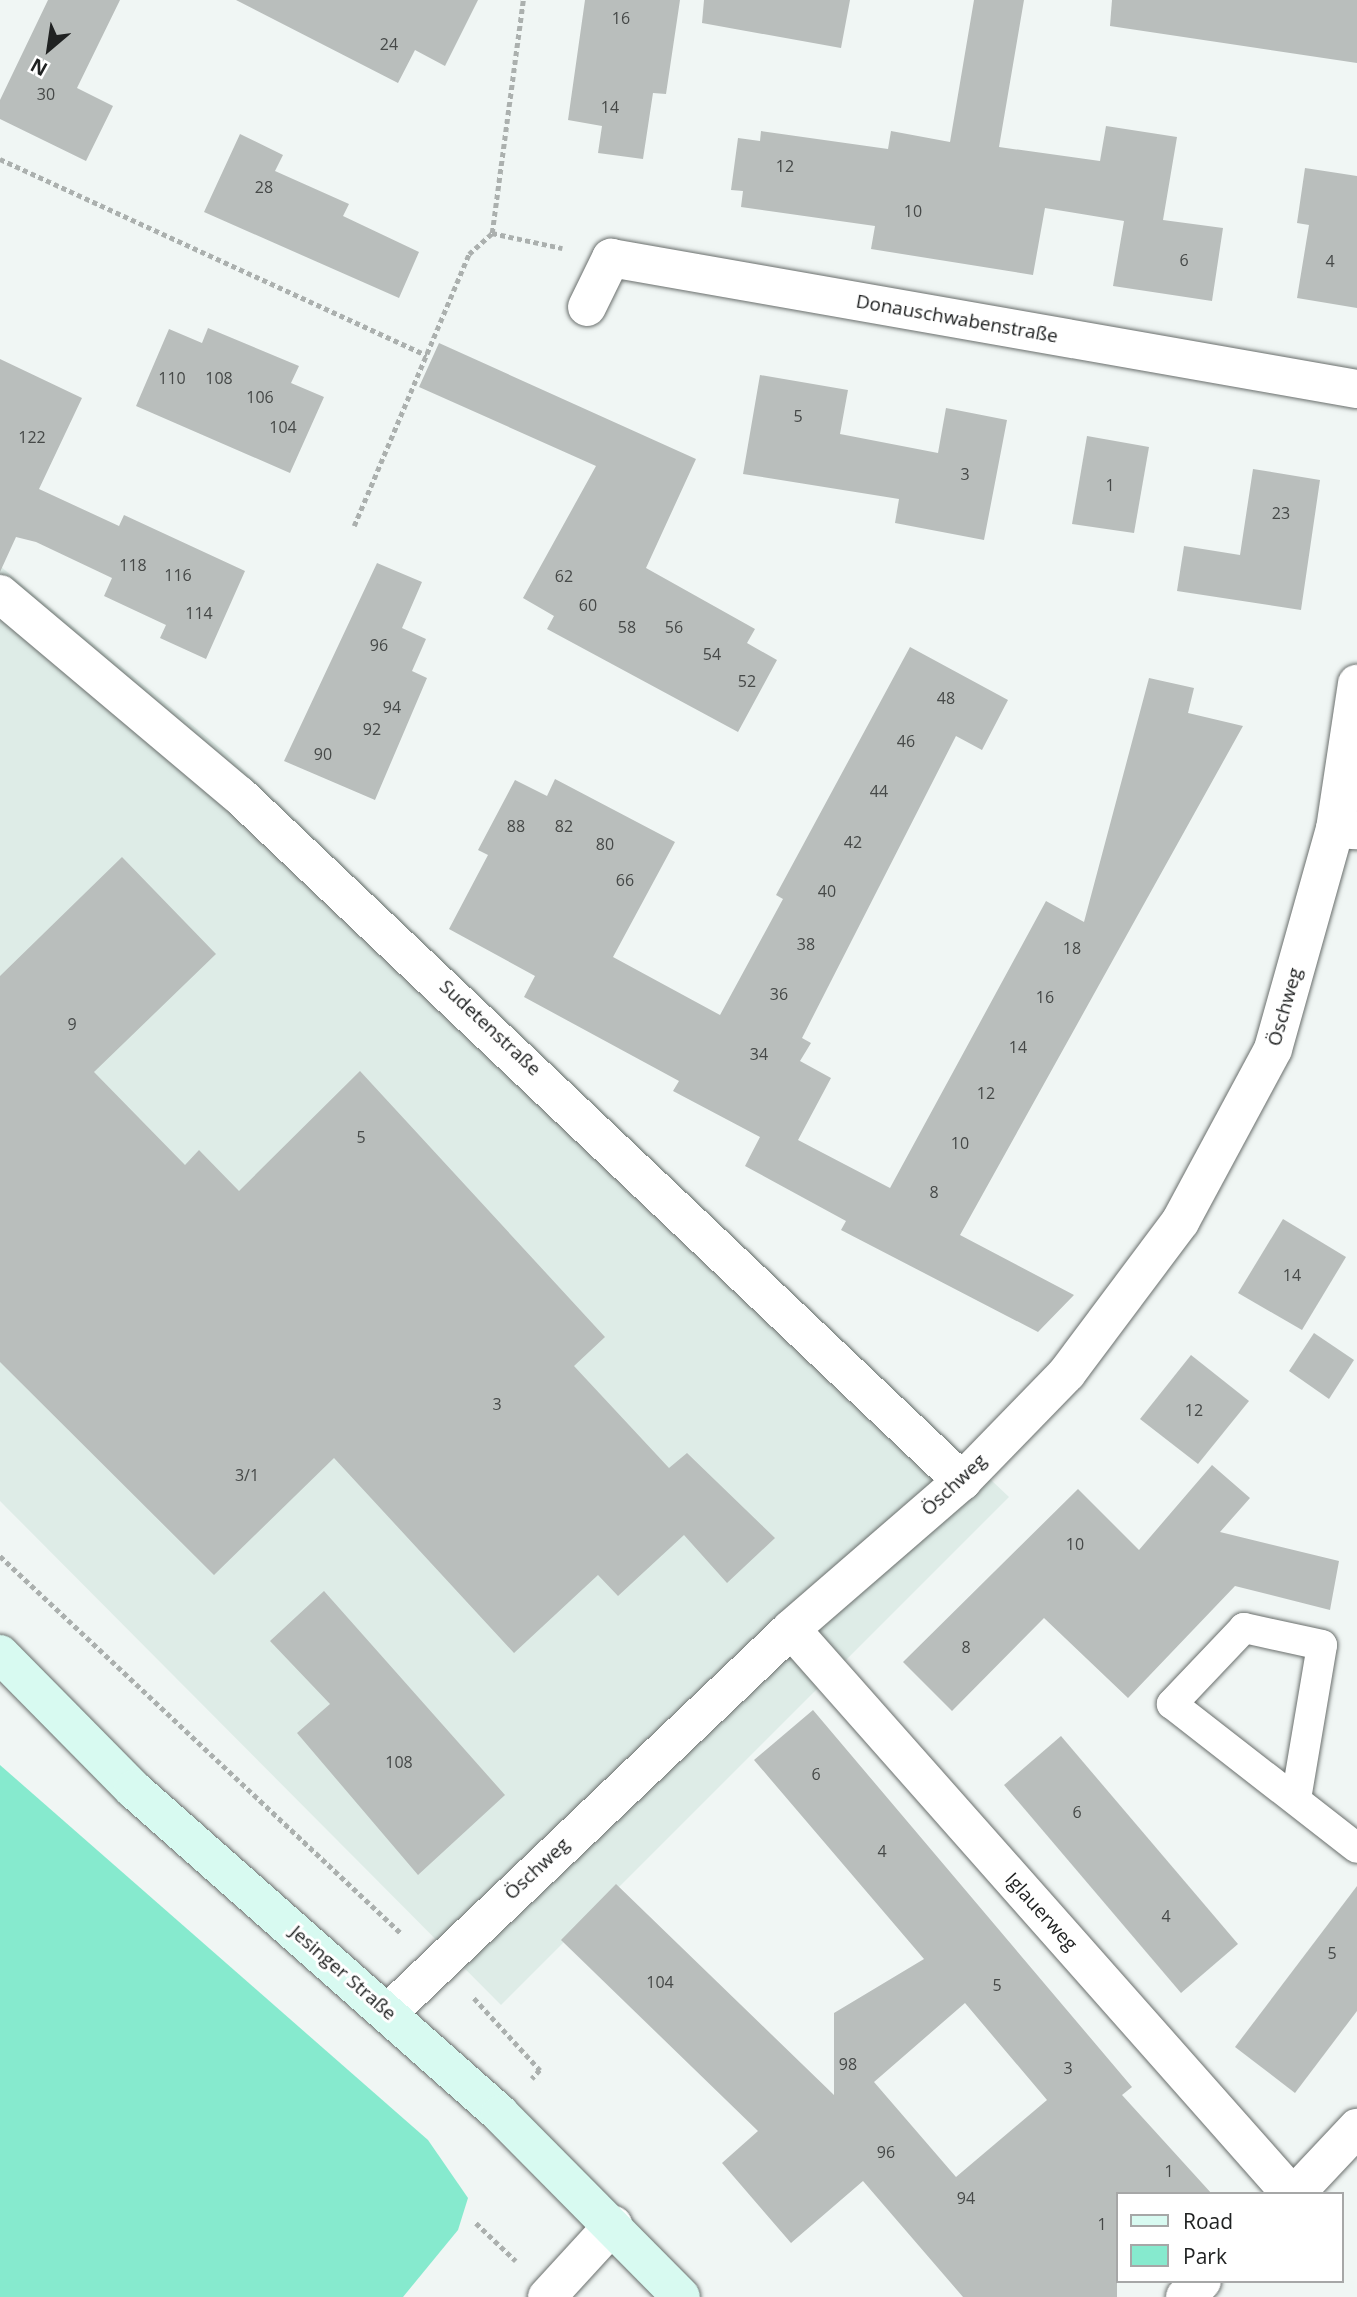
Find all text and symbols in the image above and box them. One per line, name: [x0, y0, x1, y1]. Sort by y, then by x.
house number: 16: [612, 8, 630, 28]
north arrow: [14, 14, 84, 84]
house number: 24: [380, 34, 398, 54]
text: N: [26, 52, 52, 82]
house number: 30: [37, 84, 55, 104]
house number: 14: [601, 97, 619, 117]
house number: 12: [776, 156, 794, 176]
house number: 28: [255, 177, 273, 197]
house number: 10: [904, 201, 922, 221]
house number: 6: [1179, 250, 1189, 270]
house number: 4: [1325, 251, 1335, 271]
street label: Donauschwabenstraße: [854, 290, 1060, 348]
house number: 110: [158, 368, 186, 388]
house number: 108: [205, 368, 233, 388]
house number: 106: [246, 387, 274, 407]
house number: 5: [793, 406, 803, 426]
house number: 104: [269, 417, 297, 437]
house number: 122: [18, 427, 46, 447]
house number: 3: [960, 464, 970, 484]
house number: 1: [1105, 475, 1115, 495]
house number: 23: [1272, 503, 1290, 523]
house number: 118: [119, 555, 147, 575]
house number: 116: [164, 565, 192, 585]
house number: 62: [555, 566, 573, 586]
house number: 60: [579, 595, 597, 615]
house number: 114: [185, 603, 213, 623]
house number: 58: [618, 617, 636, 637]
house number: 56: [665, 617, 683, 637]
house number: 96: [370, 635, 388, 655]
house number: 54: [703, 644, 721, 664]
house number: 52: [738, 671, 756, 691]
house number: 48: [937, 688, 955, 708]
house number: 94: [383, 697, 401, 717]
house number: 92: [363, 719, 381, 739]
house number: 46: [897, 731, 915, 751]
house number: 90: [314, 744, 332, 764]
house number: 44: [870, 781, 888, 801]
house number: 88: [507, 816, 525, 836]
house number: 82: [555, 816, 573, 836]
house number: 42: [844, 832, 862, 852]
house number: 80: [596, 834, 614, 854]
house number: 66: [616, 870, 634, 890]
house number: 40: [818, 881, 836, 901]
house number: 38: [797, 934, 815, 954]
house number: 18: [1063, 938, 1081, 958]
street label: Öschweg: [1263, 965, 1307, 1049]
street label: Sudetenstraße: [435, 975, 545, 1081]
house number: 36: [770, 984, 788, 1004]
house number: 16: [1036, 987, 1054, 1007]
house number: 9: [67, 1014, 77, 1034]
house number: 14: [1009, 1037, 1027, 1057]
house number: 34: [750, 1044, 768, 1064]
house number: 12: [977, 1083, 995, 1103]
house number: 5: [356, 1127, 366, 1147]
house number: 10: [951, 1133, 969, 1153]
house number: 8: [929, 1182, 939, 1202]
house number: 14: [1283, 1265, 1301, 1285]
house number: 3: [492, 1394, 502, 1414]
house number: 12: [1185, 1400, 1203, 1420]
street label: Öschweg: [917, 1449, 991, 1521]
house number: 3/1: [235, 1465, 259, 1485]
house number: 10: [1066, 1534, 1084, 1554]
house number: 8: [961, 1637, 971, 1657]
house number: 108: [385, 1752, 413, 1772]
house number: 6: [811, 1764, 821, 1784]
house number: 6: [1072, 1802, 1082, 1822]
street label: Öschweg: [500, 1833, 574, 1905]
house number: 4: [877, 1841, 887, 1861]
street label: Iglauerweg: [1000, 1868, 1082, 1956]
house number: 4: [1161, 1906, 1171, 1926]
street label: Jesinger Straße: [285, 1921, 401, 2025]
house number: 5: [1327, 1943, 1337, 1963]
house number: 104: [646, 1972, 674, 1992]
house number: 5: [992, 1975, 1002, 1995]
house number: 98: [839, 2054, 857, 2074]
house number: 3: [1063, 2058, 1073, 2078]
house number: 96: [877, 2142, 895, 2162]
house number: 1: [1164, 2161, 1174, 2181]
house number: 94: [957, 2188, 975, 2208]
legend: [1116, 2192, 1343, 2283]
text: Road: [1183, 2207, 1233, 2235]
house number: 1: [1097, 2214, 1107, 2234]
text: Park: [1183, 2242, 1227, 2270]

